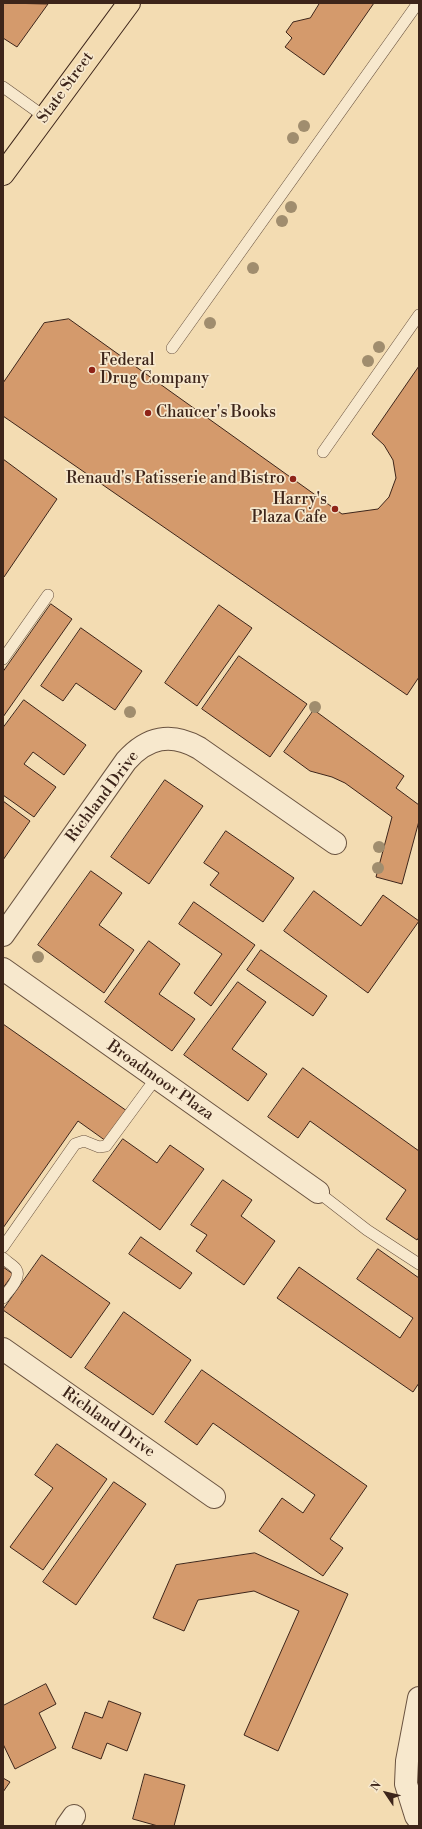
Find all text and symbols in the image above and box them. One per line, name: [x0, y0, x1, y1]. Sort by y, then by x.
street label: State Street: [34, 49, 98, 127]
place label: Federal Drug Company: [100, 351, 209, 389]
marker: Federal Drug Company: [87, 365, 97, 375]
place label: Chaucer's Books: [156, 403, 276, 423]
marker: Chaucer's Books: [143, 408, 153, 418]
place label: Renaud's Patisserie and Bistro: [66, 469, 285, 489]
marker: Renaud's Patisserie and Bistro: [288, 474, 298, 484]
place label: Harry's Plaza Cafe: [252, 490, 327, 528]
marker: Harry's Plaza Cafe: [330, 504, 340, 514]
street label: Richland Drive: [62, 748, 144, 846]
street label: Broadmoor Plaza: [103, 1037, 217, 1125]
street label: Richland Drive: [58, 1384, 158, 1462]
north arrow: [366, 1773, 406, 1813]
text: N: [368, 1779, 384, 1794]

